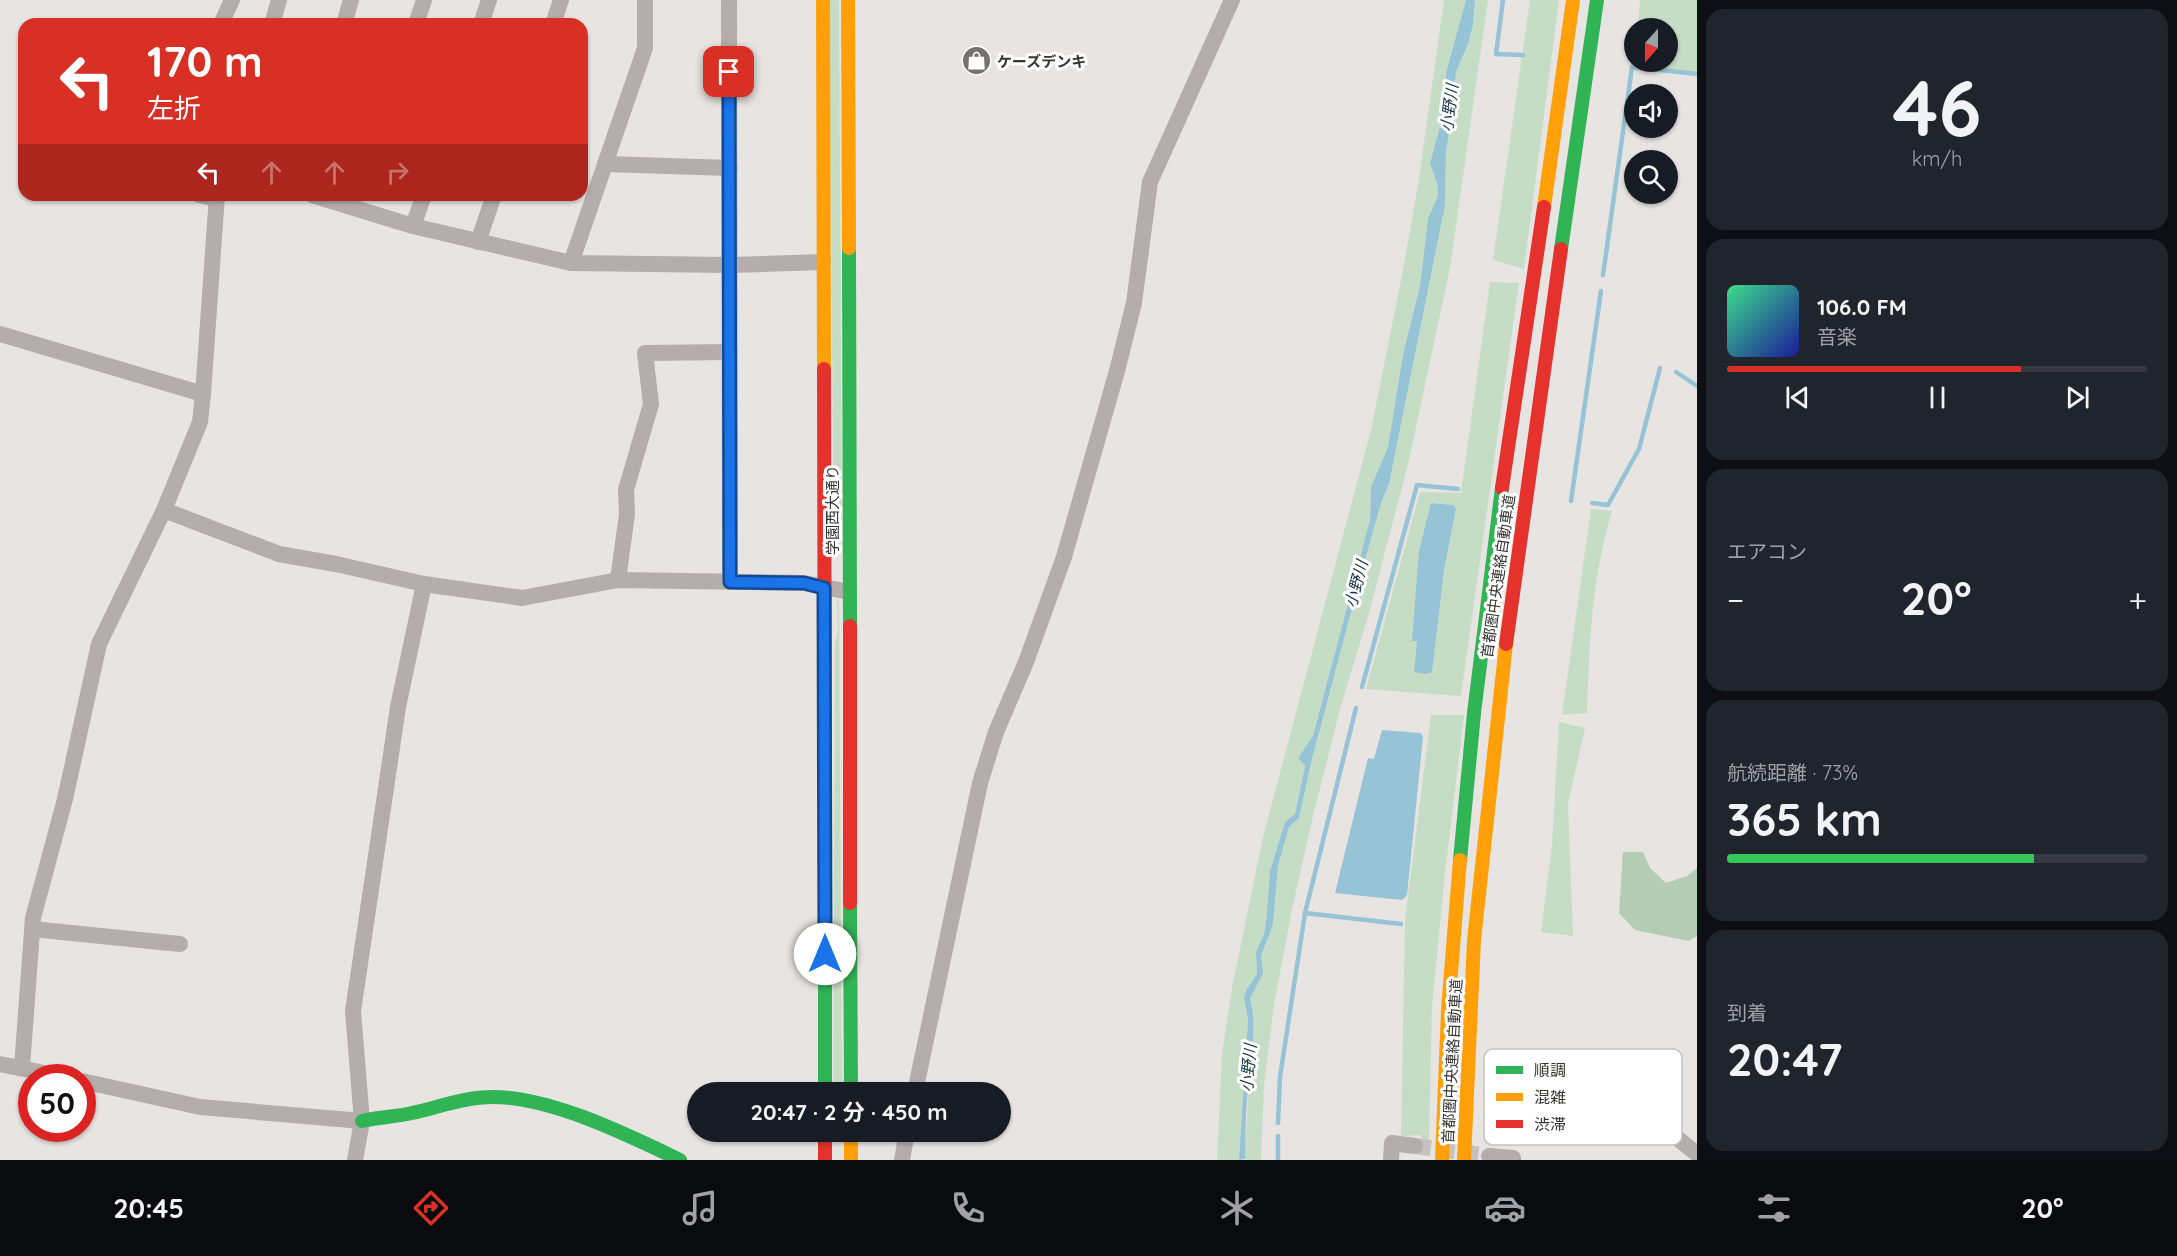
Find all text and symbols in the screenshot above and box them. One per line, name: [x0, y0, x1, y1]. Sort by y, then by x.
north arrow: [1624, 18, 1678, 72]
map controls: [1624, 18, 1678, 204]
text: 170 m: [147, 35, 263, 88]
icon: left: [48, 42, 126, 120]
shop icon: ケーズデンキ: [960, 45, 992, 77]
pin: [703, 46, 754, 97]
place label: ケーズデンキ: [997, 52, 1086, 71]
icon: arrive: [712, 55, 745, 88]
text: 46: [1893, 58, 1982, 156]
water label: 小野川: [1436, 81, 1462, 133]
button: sound: [1624, 84, 1678, 138]
text: 左折: [147, 91, 201, 125]
text: km/h: [1912, 146, 1962, 171]
button: search: [1624, 150, 1678, 204]
icon: left: [192, 156, 225, 189]
icon: ahead: [255, 156, 288, 189]
icon: ahead: [318, 156, 351, 189]
icon: right: [381, 156, 414, 189]
text: 106.0 FM: [1817, 293, 1907, 321]
text: 音楽: [1817, 324, 1857, 349]
icon: previous: [1781, 381, 1814, 414]
icon: pause: [1921, 381, 1954, 414]
icon: next: [2061, 381, 2094, 414]
street label: 学園西大通り: [823, 465, 842, 555]
street label: 首都圏中央連絡自動車道: [1477, 493, 1519, 659]
text: エアコン: [1727, 539, 1807, 564]
water label: 小野川: [1340, 556, 1372, 610]
text: 20°: [1901, 570, 1972, 626]
text: −: [1727, 579, 1744, 620]
text: +: [2128, 579, 2147, 620]
text: 航続距離 · 73%: [1727, 760, 1858, 785]
text: 365 km: [1727, 791, 1882, 847]
position arrow: [793, 922, 857, 986]
street label: 首都圏中央連絡自動車道: [1438, 978, 1466, 1144]
text: 到着: [1727, 1000, 1767, 1025]
text: 20:47: [1727, 1031, 1842, 1087]
water label: 小野川: [1236, 1041, 1260, 1093]
legend: [1484, 1049, 1682, 1145]
text: 順調: [1534, 1060, 1566, 1080]
speed limit sign: 50: [18, 1064, 96, 1142]
text: 混雑: [1534, 1087, 1566, 1107]
text: 20:47 · 2 分 · 450 m: [750, 1098, 948, 1126]
text: 渋滞: [1534, 1114, 1566, 1134]
icon: directions: [410, 1187, 452, 1229]
icon: music: [679, 1187, 721, 1229]
icon: phone: [947, 1187, 989, 1229]
icon: climate: [1216, 1187, 1258, 1229]
icon: car: [1484, 1187, 1526, 1229]
icon: filters: [1753, 1187, 1795, 1229]
text: 20:45: [113, 1191, 184, 1225]
text: 20°: [2021, 1191, 2064, 1225]

